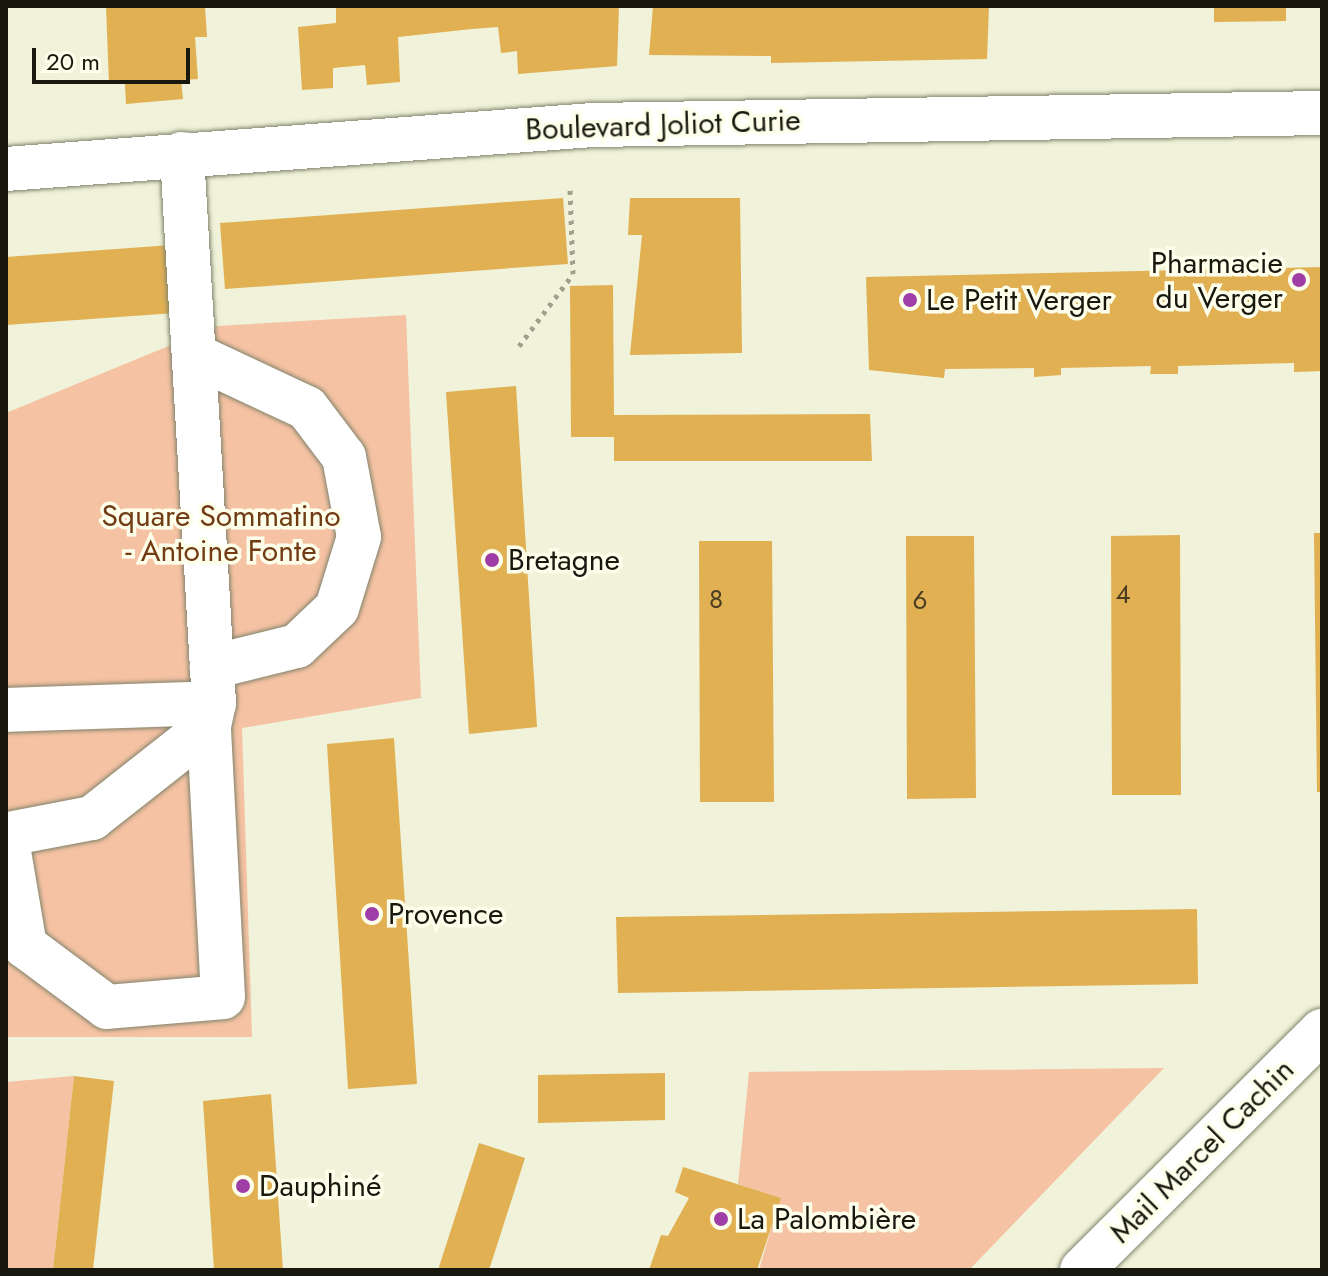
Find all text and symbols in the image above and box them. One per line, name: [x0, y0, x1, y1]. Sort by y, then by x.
scale bar: [36, 32, 194, 82]
text: 20 m: [46, 44, 100, 79]
street label: Boulevard Joliot Curie: [525, 102, 801, 148]
place label: Pharmacie du Verger: [1151, 245, 1283, 316]
marker: Pharmacie du Verger: [1290, 271, 1308, 289]
place label: Le Petit Verger: [926, 282, 1112, 318]
marker: Le Petit Verger: [901, 291, 919, 309]
park label: Square Sommatino - Antoine Fonte: [101, 498, 341, 568]
place label: Bretagne: [508, 542, 620, 578]
marker: Bretagne: [483, 551, 501, 569]
house number: 4: [1115, 579, 1131, 611]
house number: 8: [709, 584, 723, 616]
house number: 6: [913, 585, 927, 617]
place label: Provence: [388, 896, 503, 932]
marker: Provence: [363, 905, 381, 923]
street label: Mail Marcel Cachin: [1103, 1052, 1301, 1250]
place label: Dauphiné: [259, 1168, 381, 1204]
marker: Dauphiné: [234, 1177, 252, 1195]
place label: La Palombière: [737, 1201, 916, 1237]
marker: La Palombière: [712, 1210, 730, 1228]

